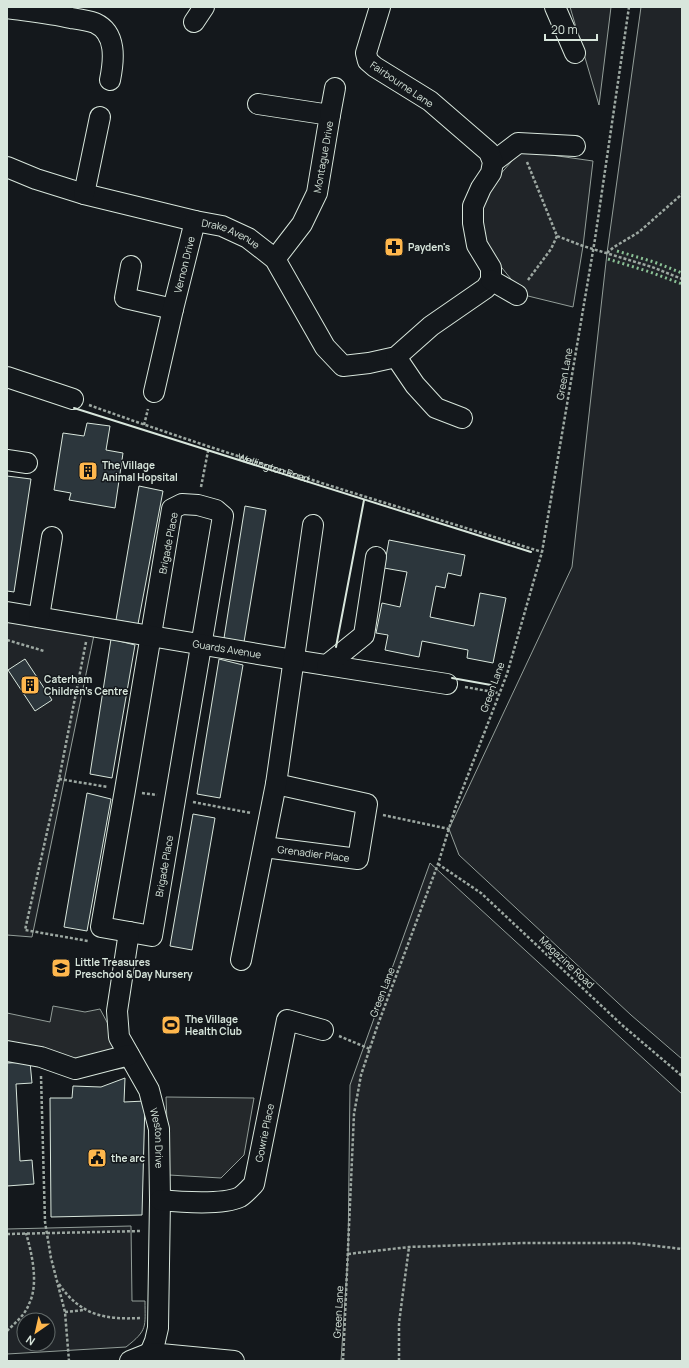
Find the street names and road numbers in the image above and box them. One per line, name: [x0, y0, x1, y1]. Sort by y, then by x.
street label: Fairbourne Lane: [367, 58, 437, 111]
street label: Montague Drive: [310, 120, 336, 194]
street label: Drake Avenue: [200, 215, 263, 252]
street label: Vernon Drive: [170, 234, 198, 294]
street label: Green Lane: [553, 347, 575, 401]
street label: Wellington Road: [236, 449, 312, 486]
street label: Brigade Place: [155, 511, 181, 575]
street label: Guards Avenue: [191, 636, 263, 661]
street label: Green Lane: [476, 660, 508, 714]
street label: Brigade Place: [152, 834, 176, 898]
street label: Grenadier Place: [277, 842, 351, 865]
street label: Magazine Road: [536, 933, 598, 991]
street label: Green Lane: [366, 965, 398, 1019]
street label: Gowrie Place: [252, 1102, 277, 1163]
street label: Weston Drive: [147, 1106, 167, 1169]
street label: Green Lane: [330, 1285, 346, 1339]

